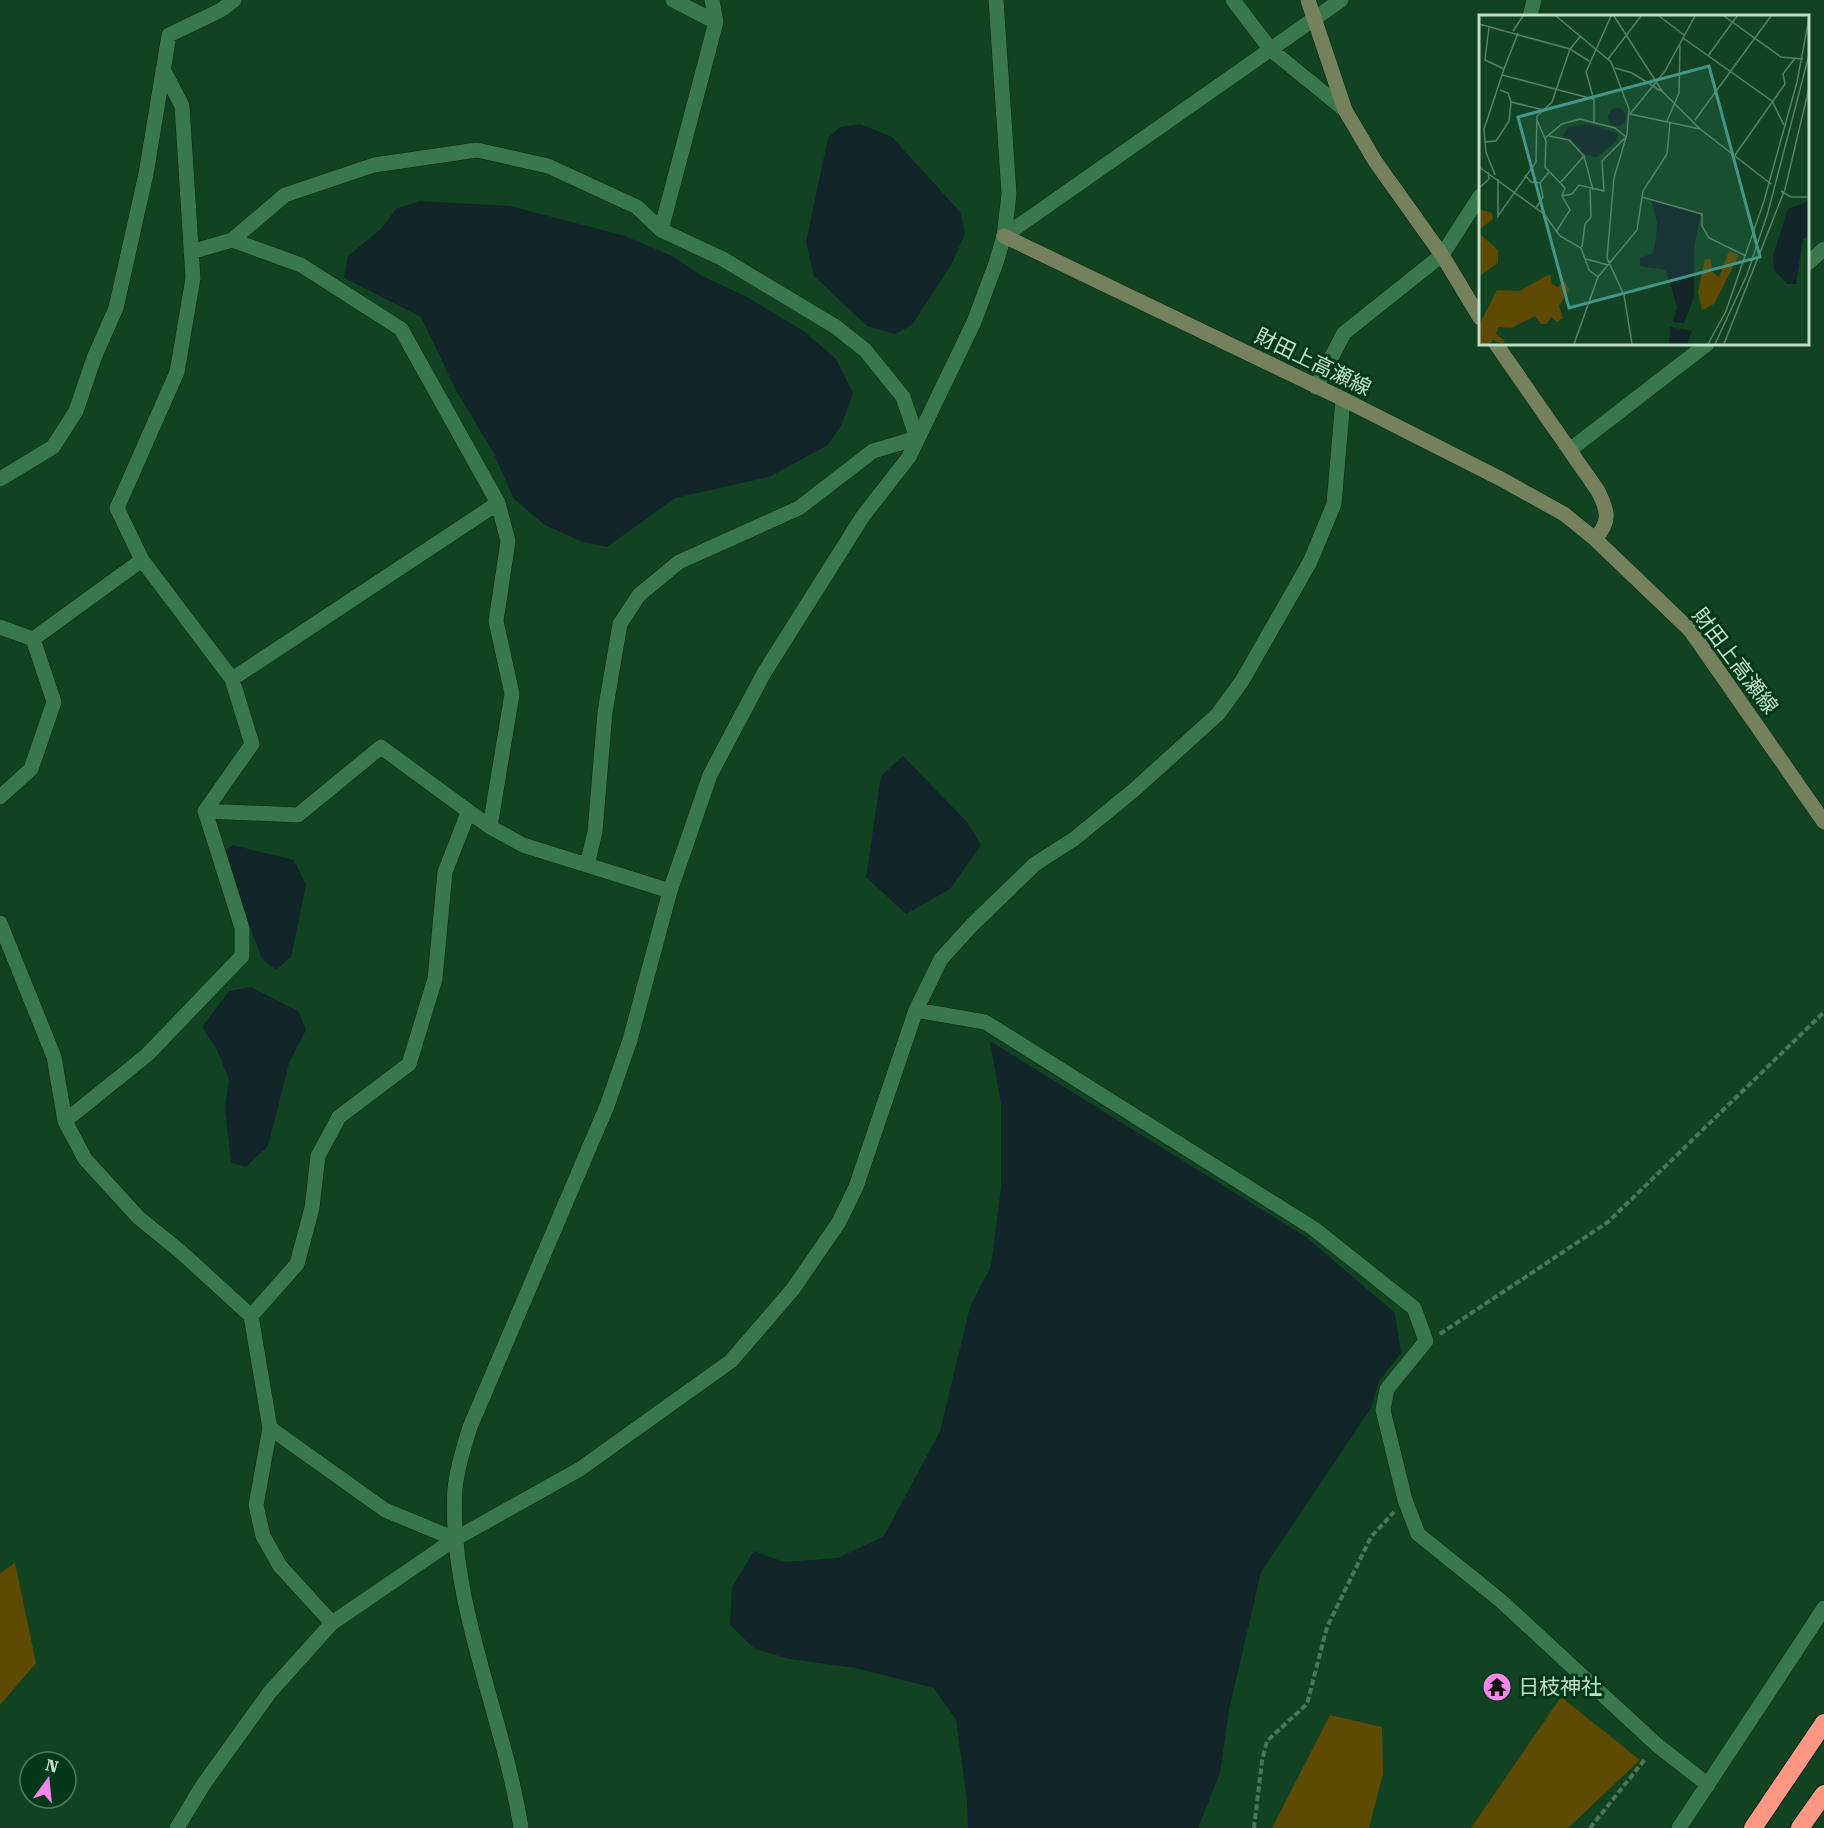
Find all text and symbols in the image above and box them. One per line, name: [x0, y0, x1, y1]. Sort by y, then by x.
inset map: [1479, 15, 1809, 345]
street label: 財田上高瀬線: [1251, 324, 1375, 400]
street label: 財田上高瀬線: [1688, 603, 1782, 719]
temple icon: 日枝神社: [1481, 1671, 1513, 1703]
place label: 日枝神社: [1518, 1675, 1602, 1699]
north arrow: [18, 1750, 78, 1810]
text: N: [43, 1755, 60, 1777]

